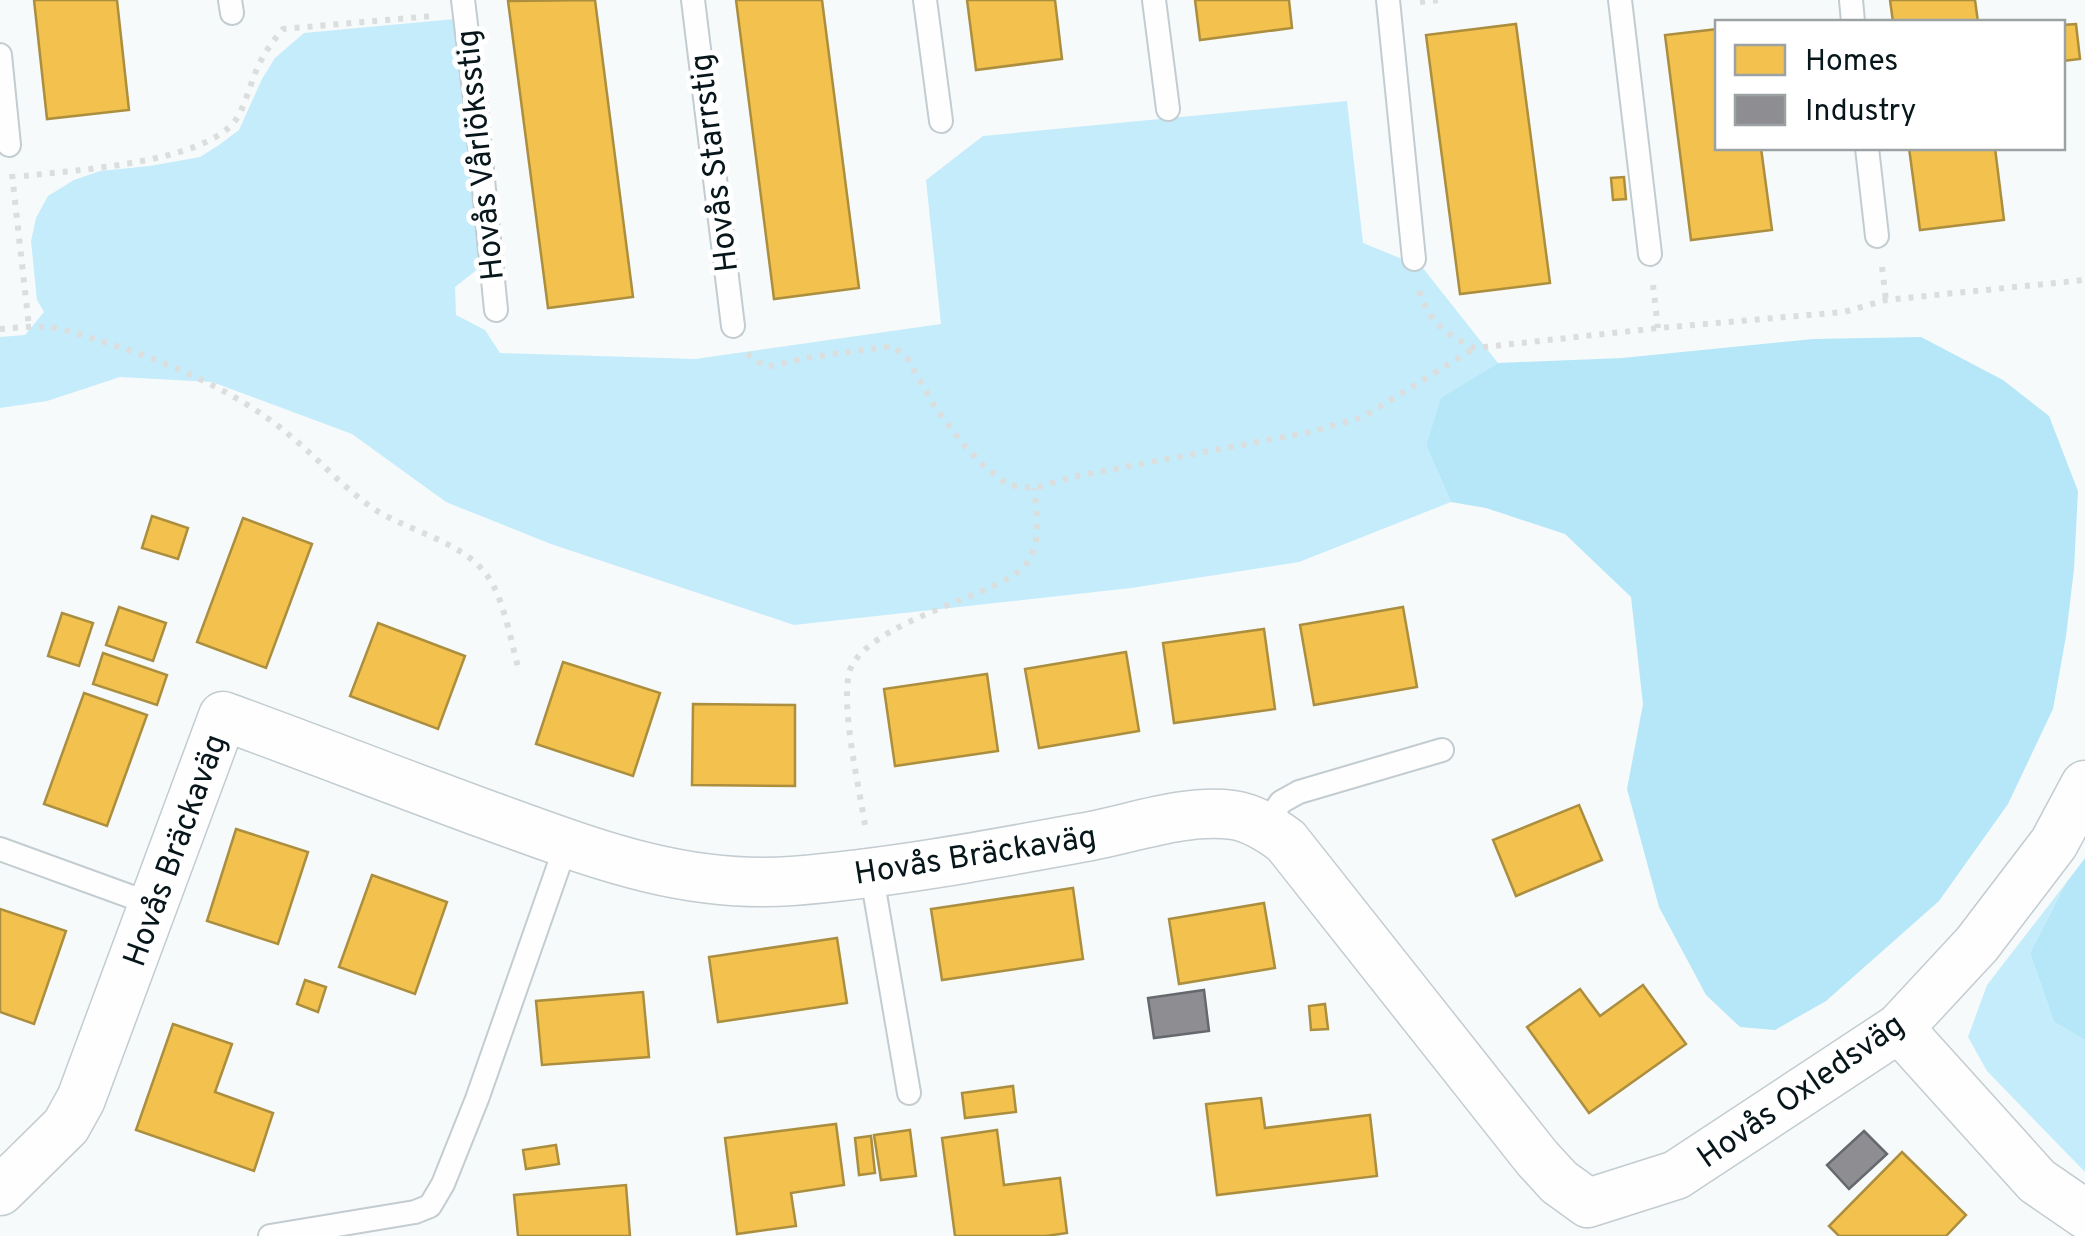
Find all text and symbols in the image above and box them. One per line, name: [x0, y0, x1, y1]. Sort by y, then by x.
legend: [1715, 20, 2065, 150]
street label: Hovås Vårlöksstig: [449, 27, 515, 282]
text: Homes: [1805, 44, 1898, 81]
street label: Hovås Starrstig: [683, 51, 749, 274]
text: Industry: [1805, 94, 1916, 131]
street label: Hovås Bräckaväg: [116, 729, 237, 973]
street label: Hovås Bräckaväg: [852, 818, 1099, 896]
street label: Hovås Oxledsväg: [1691, 1006, 1913, 1179]

